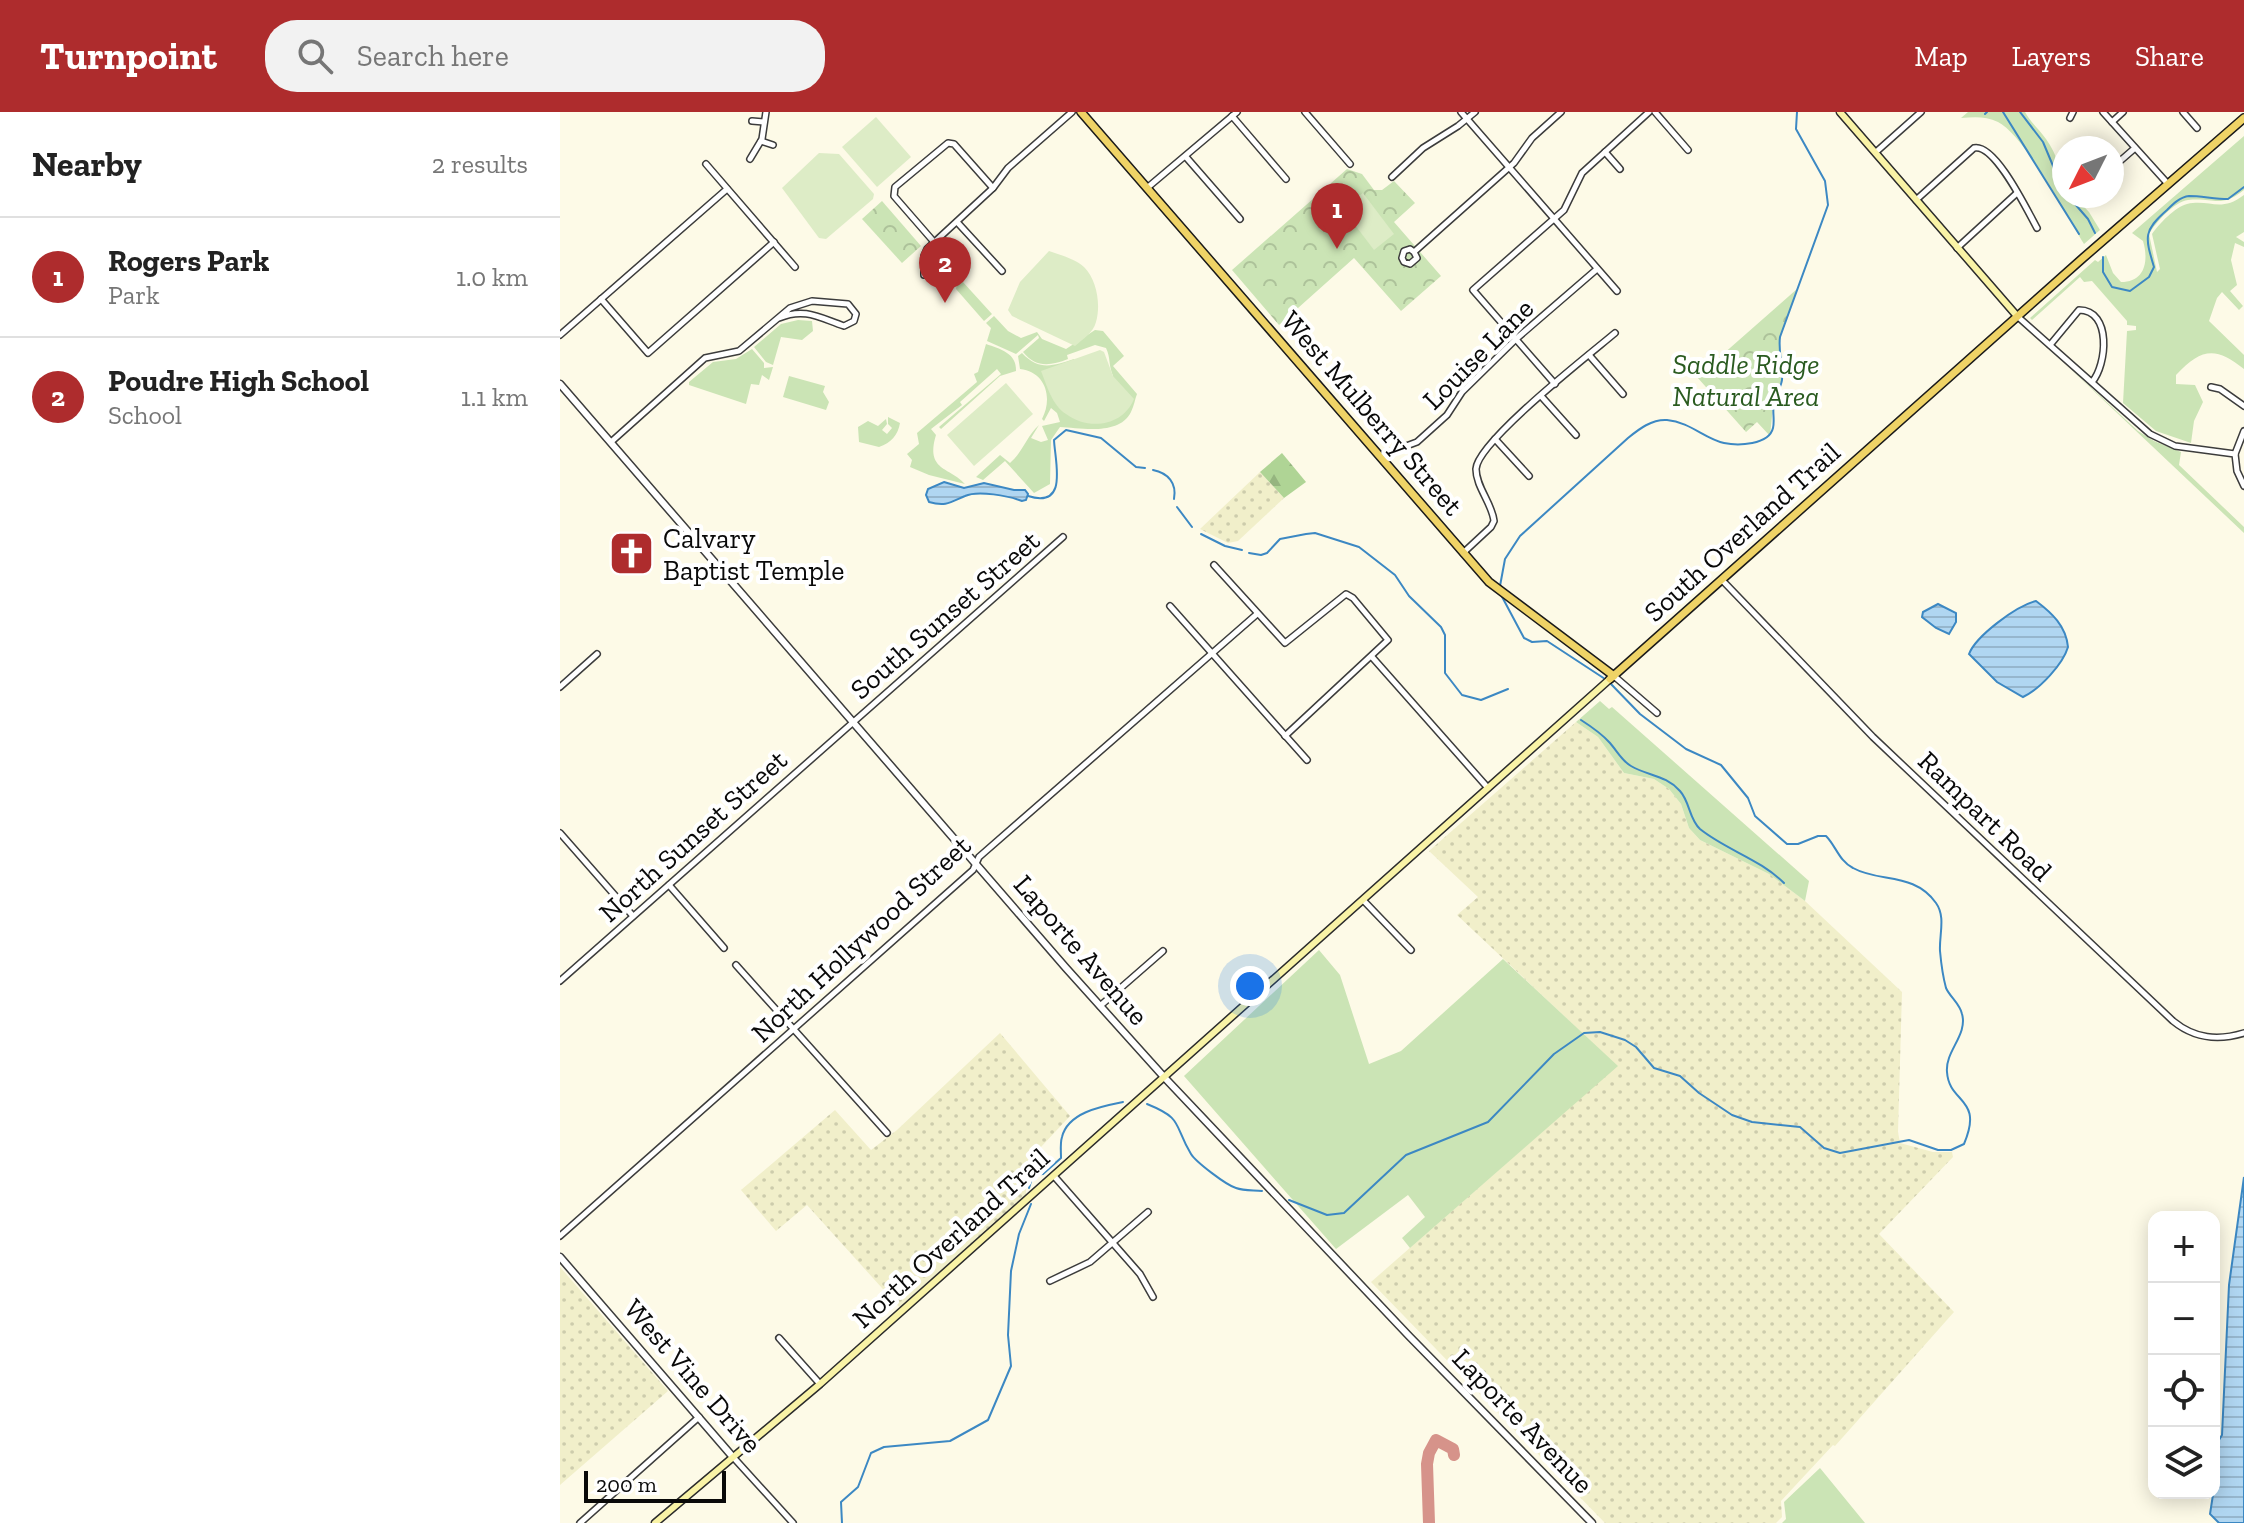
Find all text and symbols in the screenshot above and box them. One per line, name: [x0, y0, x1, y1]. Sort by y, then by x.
search box: [265, 20, 825, 92]
text: Turnpoint: [40, 33, 217, 79]
icon: search: [293, 34, 337, 78]
text: Search here: [357, 38, 509, 74]
text: Map: [1914, 40, 1968, 73]
text: Layers: [2012, 40, 2091, 73]
text: Share: [2135, 40, 2204, 73]
north arrow: [2052, 136, 2124, 208]
text: Nearby: [32, 144, 142, 185]
text: 2 results: [432, 148, 528, 180]
pin: 1: [1311, 183, 1363, 249]
pin: 2: [919, 237, 971, 303]
text: Rogers Park: [108, 243, 269, 279]
text: 1: [53, 261, 63, 293]
text: 1.0 km: [456, 261, 528, 293]
text: Park: [108, 279, 160, 311]
street label: Louise Lane: [1416, 292, 1540, 416]
street label: West Mulberry Street: [1274, 304, 1470, 522]
park label: Saddle Ridge Natural Area: [1672, 348, 1820, 413]
text: Poudre High School: [108, 363, 369, 399]
text: 2: [51, 381, 65, 413]
text: 1.1 km: [461, 381, 528, 413]
text: School: [108, 399, 182, 431]
street label: South Overland Trail: [1637, 435, 1847, 629]
place label: Calvary Baptist Temple: [663, 522, 844, 587]
street label: South Sunset Street: [844, 523, 1047, 706]
church icon: Calvary Baptist Temple: [608, 530, 656, 578]
street label: North Sunset Street: [592, 743, 794, 929]
street label: Rampart Road: [1911, 744, 2059, 888]
street label: North Hollywood Street: [745, 829, 978, 1049]
street label: Laporte Avenue: [1007, 868, 1155, 1032]
your location: [1230, 966, 1270, 1006]
street label: North Overland Trail: [846, 1141, 1056, 1335]
map controls: [2148, 1211, 2220, 1499]
button: +: [2148, 1211, 2220, 1283]
button: −: [2148, 1283, 2220, 1355]
street label: West Vine Drive: [617, 1292, 769, 1460]
street label: Laporte Avenue: [1446, 1342, 1600, 1500]
button: locate: [2148, 1355, 2220, 1427]
button: layers: [2148, 1427, 2220, 1499]
scale bar: [584, 1467, 726, 1503]
text: 200 m: [596, 1471, 657, 1498]

